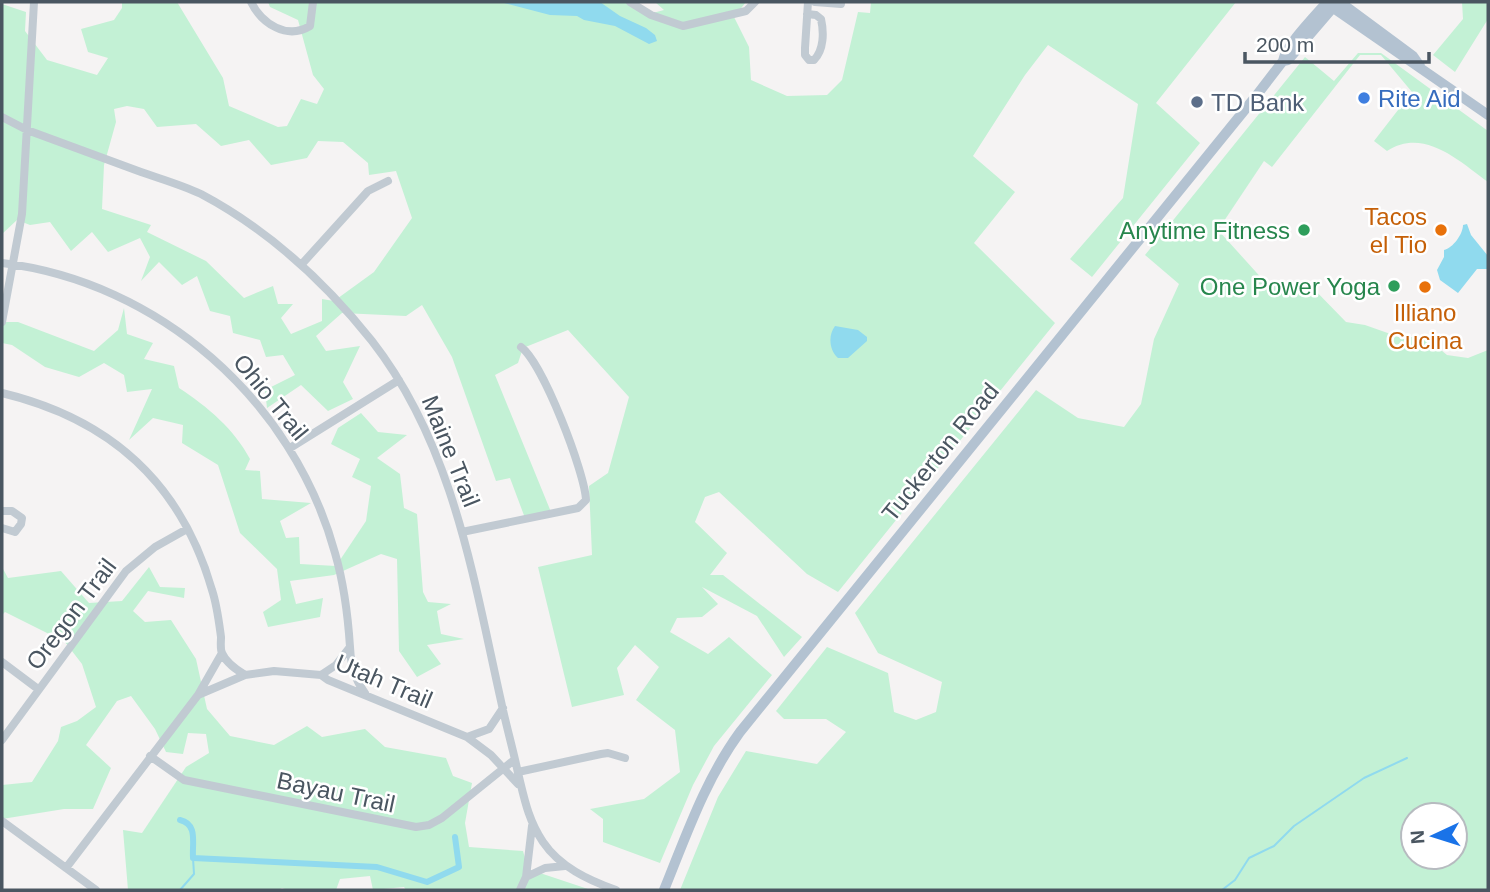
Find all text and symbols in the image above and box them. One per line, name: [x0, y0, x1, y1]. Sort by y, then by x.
scale bar: [1245, 21, 1429, 65]
text: 200 m: [1256, 33, 1314, 56]
place label: Rite Aid: [1378, 85, 1461, 112]
place label: TD Bank: [1211, 89, 1305, 116]
marker: Rite Aid: [1356, 90, 1372, 106]
marker: TD Bank: [1189, 94, 1205, 110]
place label: Tacos el Tio: [1364, 203, 1427, 258]
place label: Anytime Fitness: [1119, 217, 1290, 244]
marker: Anytime Fitness: [1296, 222, 1312, 238]
marker: Tacos el Tio: [1433, 222, 1449, 238]
place label: One Power Yoga: [1200, 273, 1381, 300]
marker: One Power Yoga: [1386, 278, 1402, 294]
marker: Illiano Cucina: [1417, 279, 1433, 295]
place label: Illiano Cucina: [1388, 299, 1463, 354]
street label: Ohio Trail: [228, 349, 314, 445]
street label: Tuckerton Road: [876, 377, 1004, 527]
street label: Maine Trail: [416, 392, 486, 510]
street label: Oregon Trail: [20, 553, 122, 675]
street label: Utah Trail: [331, 649, 437, 713]
street label: Bayau Trail: [274, 766, 398, 818]
north arrow: [1399, 801, 1469, 871]
text: N: [1407, 830, 1428, 845]

